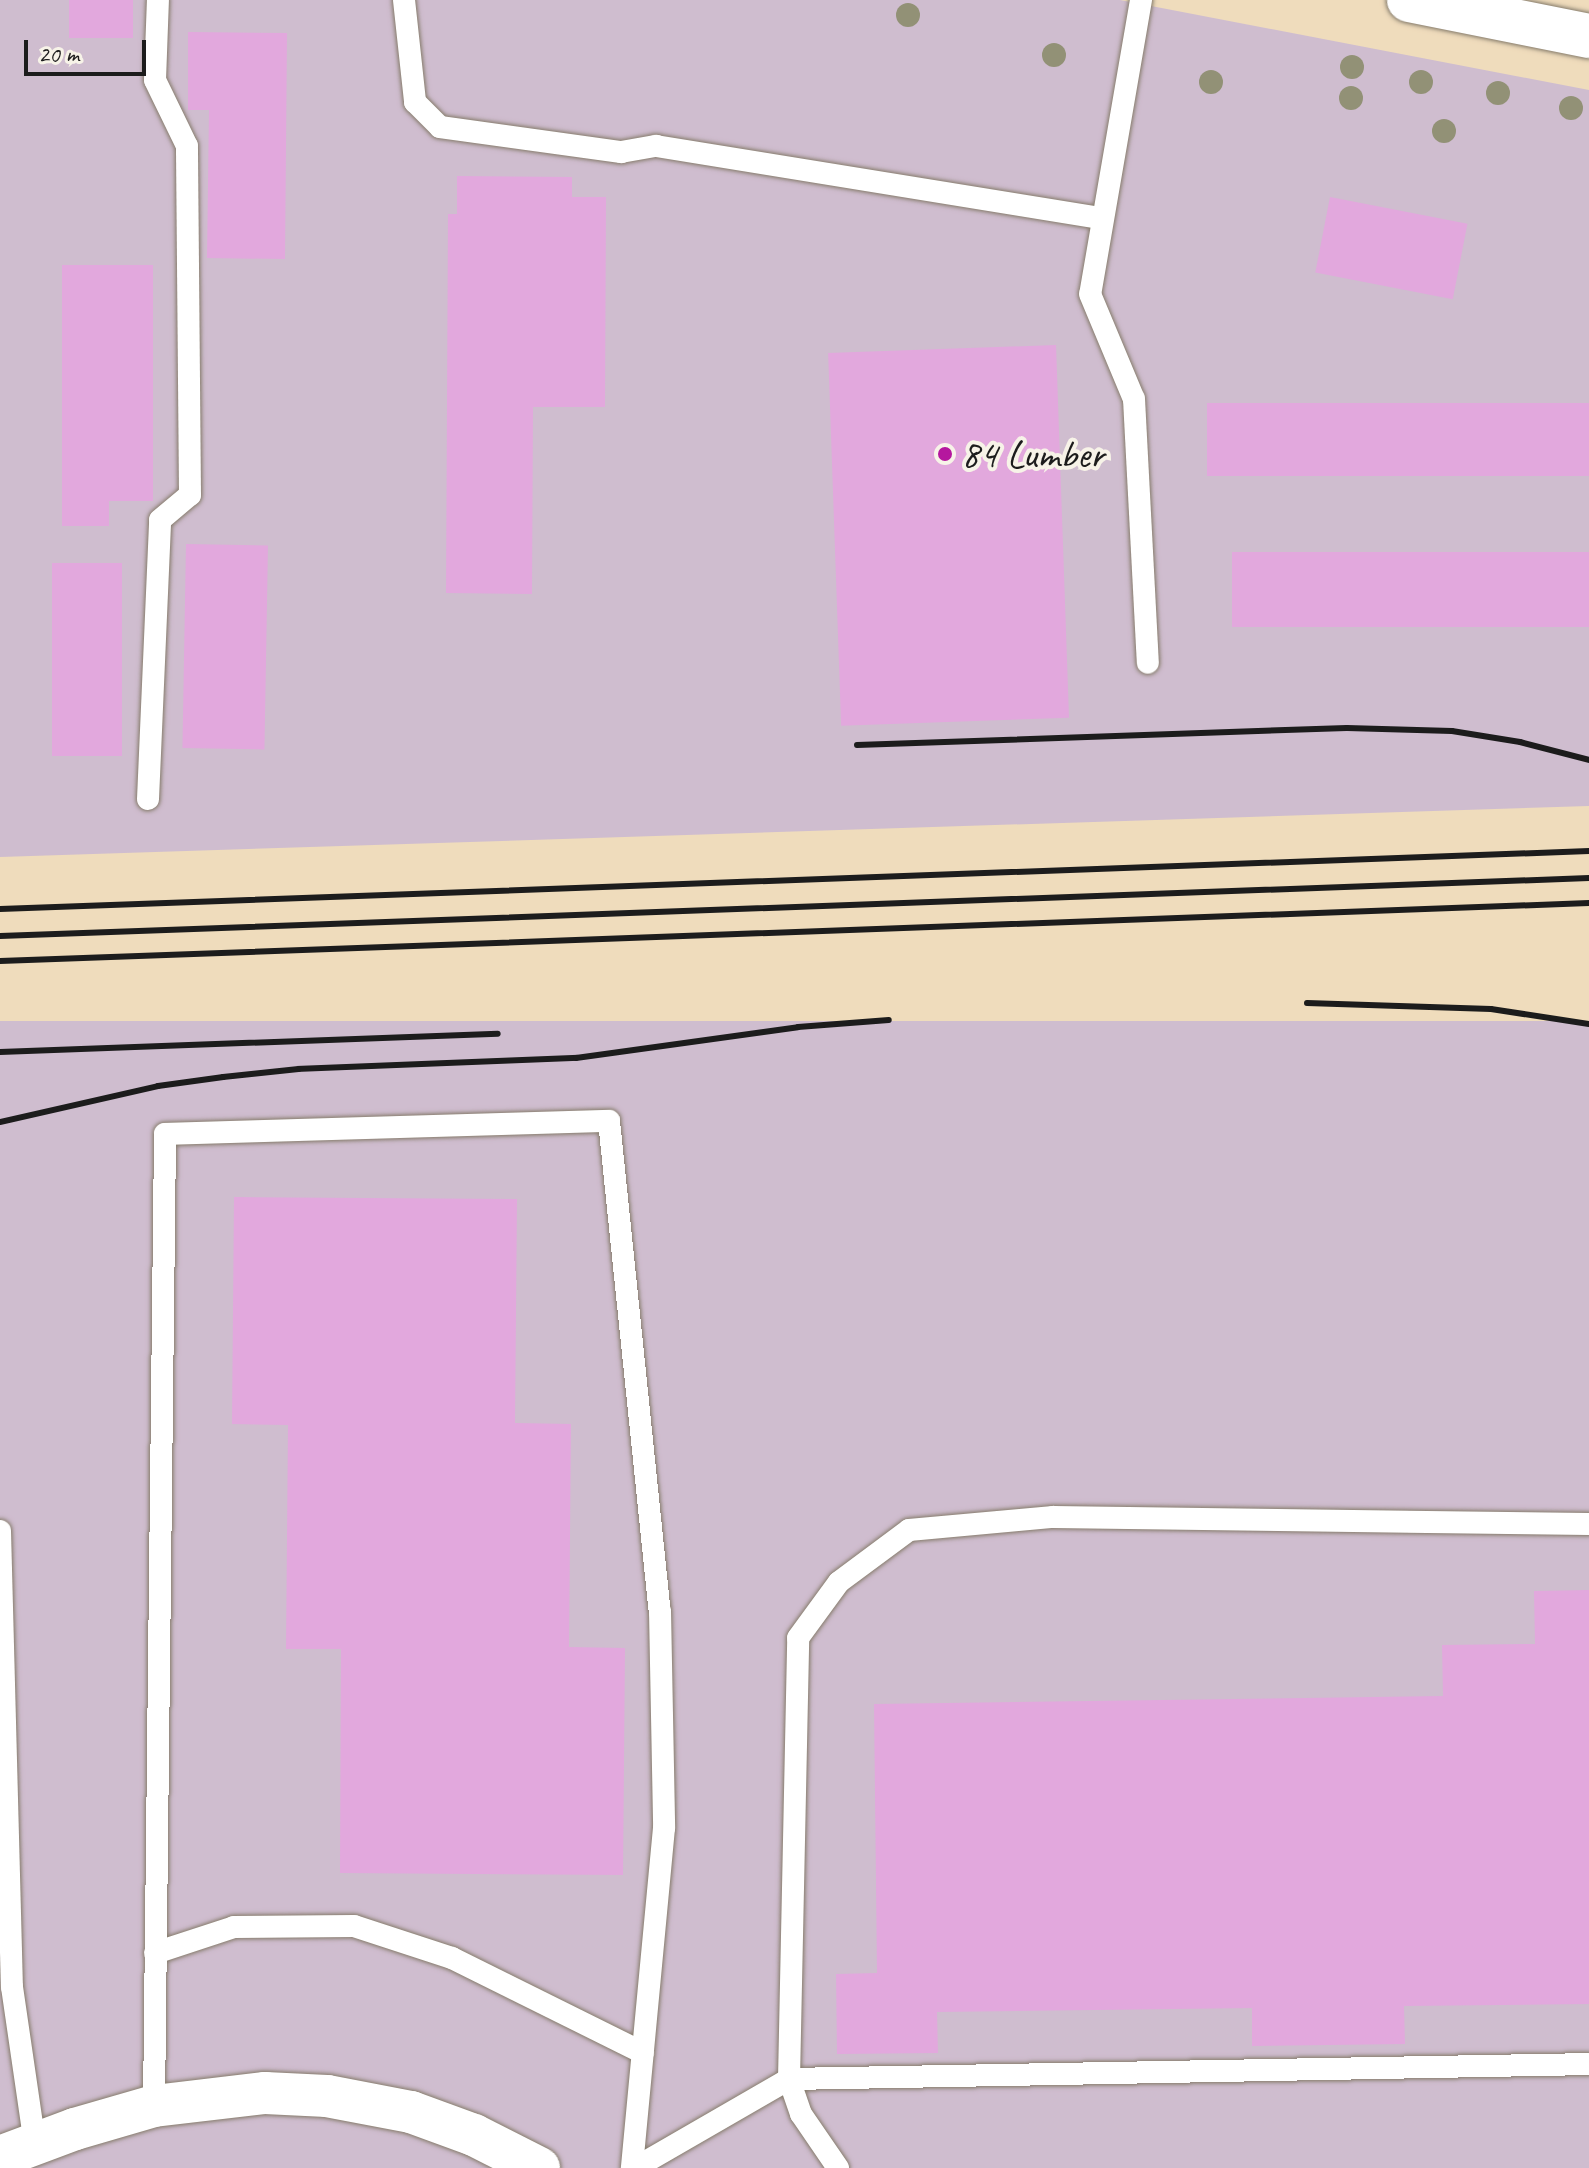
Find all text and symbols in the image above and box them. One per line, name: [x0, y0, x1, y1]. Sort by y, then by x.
scale bar: [28, 24, 150, 74]
text: 20 m: [38, 39, 79, 69]
place label: 84 Lumber: [961, 430, 1104, 478]
marker: 84 Lumber: [936, 445, 954, 463]

